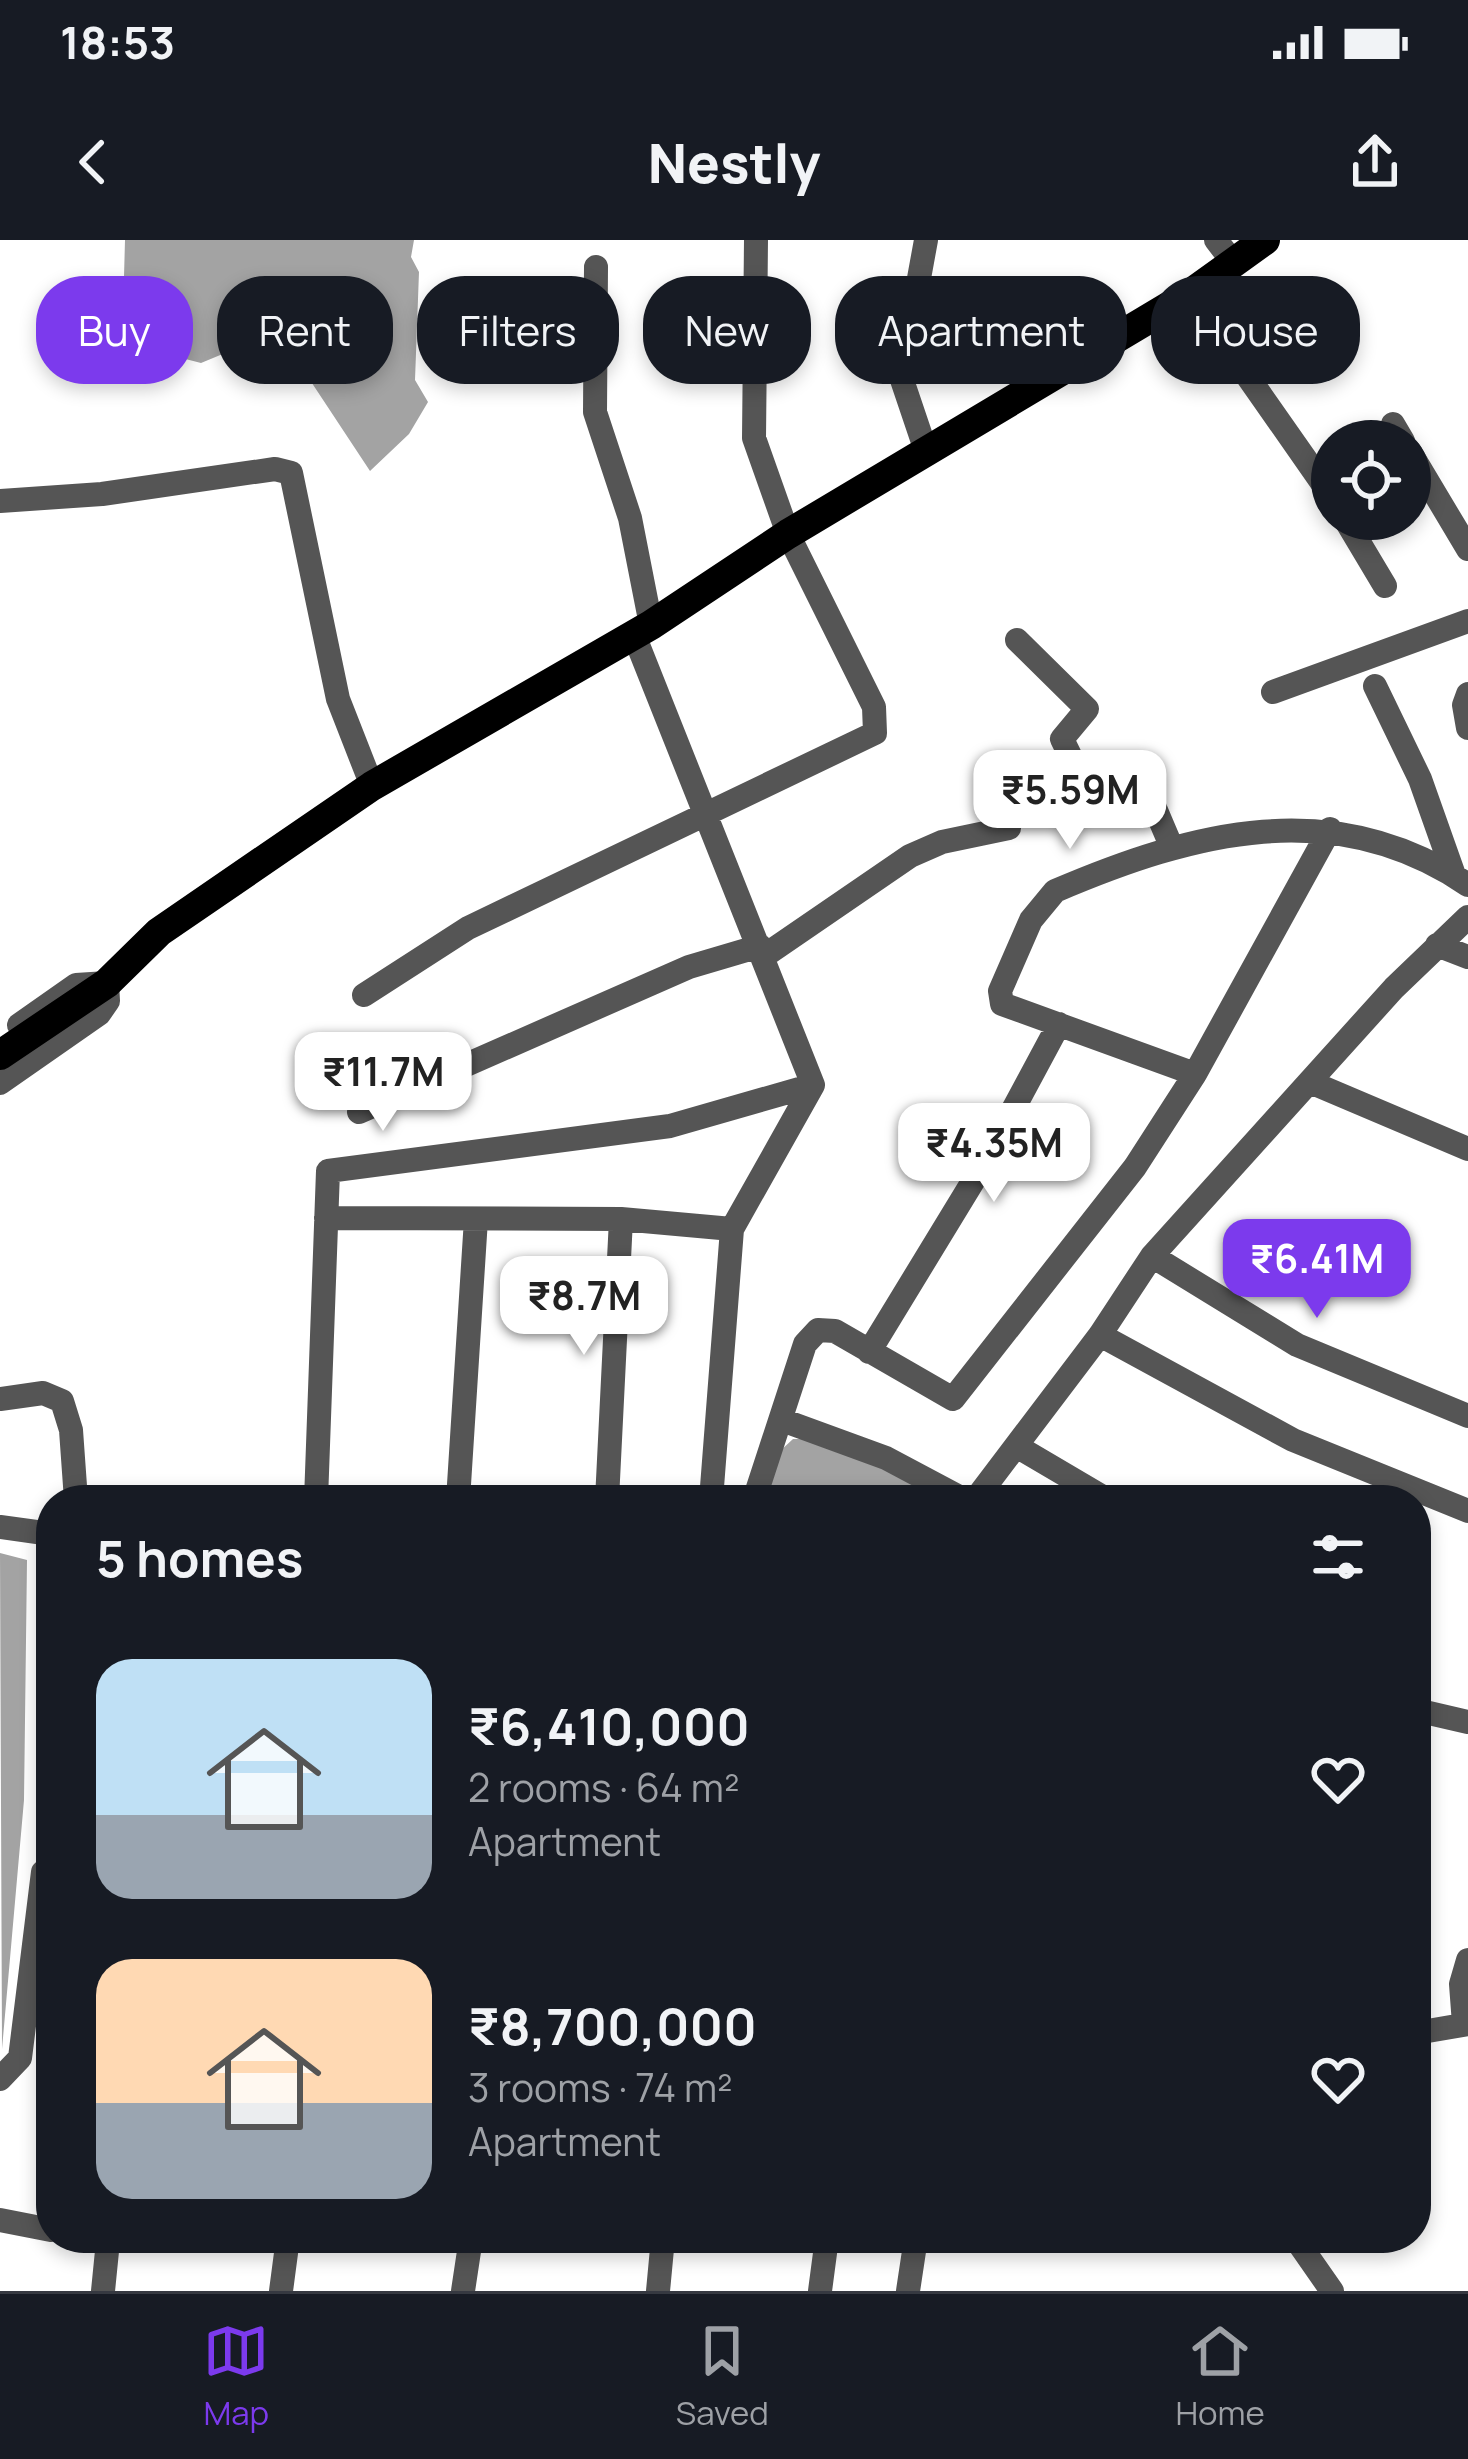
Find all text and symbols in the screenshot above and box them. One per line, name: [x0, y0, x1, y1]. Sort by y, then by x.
text: 18:53: [60, 11, 175, 73]
text: Nestly: [648, 125, 820, 199]
icon: back: [60, 129, 126, 195]
icon: share: [1342, 129, 1408, 195]
chip: Buy: [36, 276, 193, 384]
chip: Rent: [217, 276, 393, 384]
chip: Filters: [417, 276, 619, 384]
chip: New: [643, 276, 811, 384]
chip: Apartment: [835, 276, 1127, 384]
chip: House: [1151, 276, 1360, 384]
map controls: [1311, 420, 1431, 540]
button: locate: [1311, 420, 1431, 540]
pin: ₹5.59M: [972, 750, 1168, 852]
text: ₹5.59M: [1000, 762, 1140, 816]
pin: ₹11.7M: [285, 1032, 481, 1134]
text: ₹11.7M: [322, 1044, 444, 1098]
pin: ₹4.35M: [896, 1103, 1092, 1205]
text: ₹4.35M: [925, 1115, 1063, 1169]
pin: ₹6.41M: [1219, 1219, 1415, 1321]
text: ₹6.41M: [1250, 1231, 1384, 1285]
pin: ₹8.7M: [500, 1256, 668, 1358]
text: ₹8.7M: [527, 1268, 641, 1322]
text: 5 homes: [96, 1523, 303, 1592]
icon: filters: [1305, 1524, 1371, 1590]
text: ₹6,410,000: [468, 1691, 750, 1760]
icon: home: [192, 1707, 336, 1851]
icon: heart: [1305, 1746, 1371, 1812]
text: 2 rooms · 64 m²: [468, 1760, 739, 1814]
text: Apartment: [468, 1814, 661, 1868]
text: ₹8,700,000: [468, 1991, 757, 2060]
icon: home: [192, 2007, 336, 2151]
icon: heart: [1305, 2046, 1371, 2112]
text: 3 rooms · 74 m²: [468, 2060, 733, 2114]
text: Apartment: [468, 2114, 661, 2168]
tab: Map: [203, 2318, 269, 2435]
tab: Saved: [676, 2318, 769, 2435]
tab: Home: [1175, 2318, 1265, 2435]

